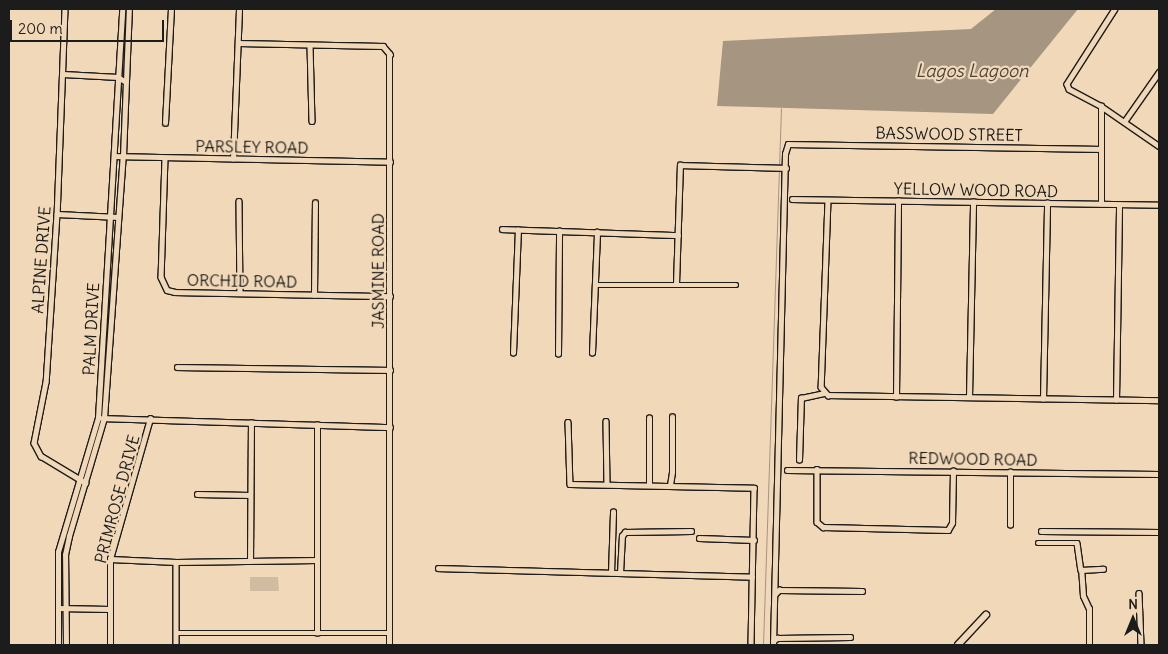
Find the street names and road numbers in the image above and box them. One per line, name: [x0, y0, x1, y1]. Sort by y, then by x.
street label: BASSWOOD STREET: [875, 123, 1023, 145]
street label: PARSLEY ROAD: [195, 136, 309, 158]
street label: YELLOW WOOD ROAD: [894, 179, 1058, 201]
street label: ALPINE DRIVE: [28, 206, 54, 314]
street label: JASMINE ROAD: [368, 213, 388, 329]
street label: ORCHID ROAD: [187, 270, 297, 292]
street label: PALM DRIVE: [79, 282, 103, 376]
street label: PRIMROSE DRIVE: [91, 433, 143, 565]
street label: REDWOOD ROAD: [908, 448, 1038, 470]

